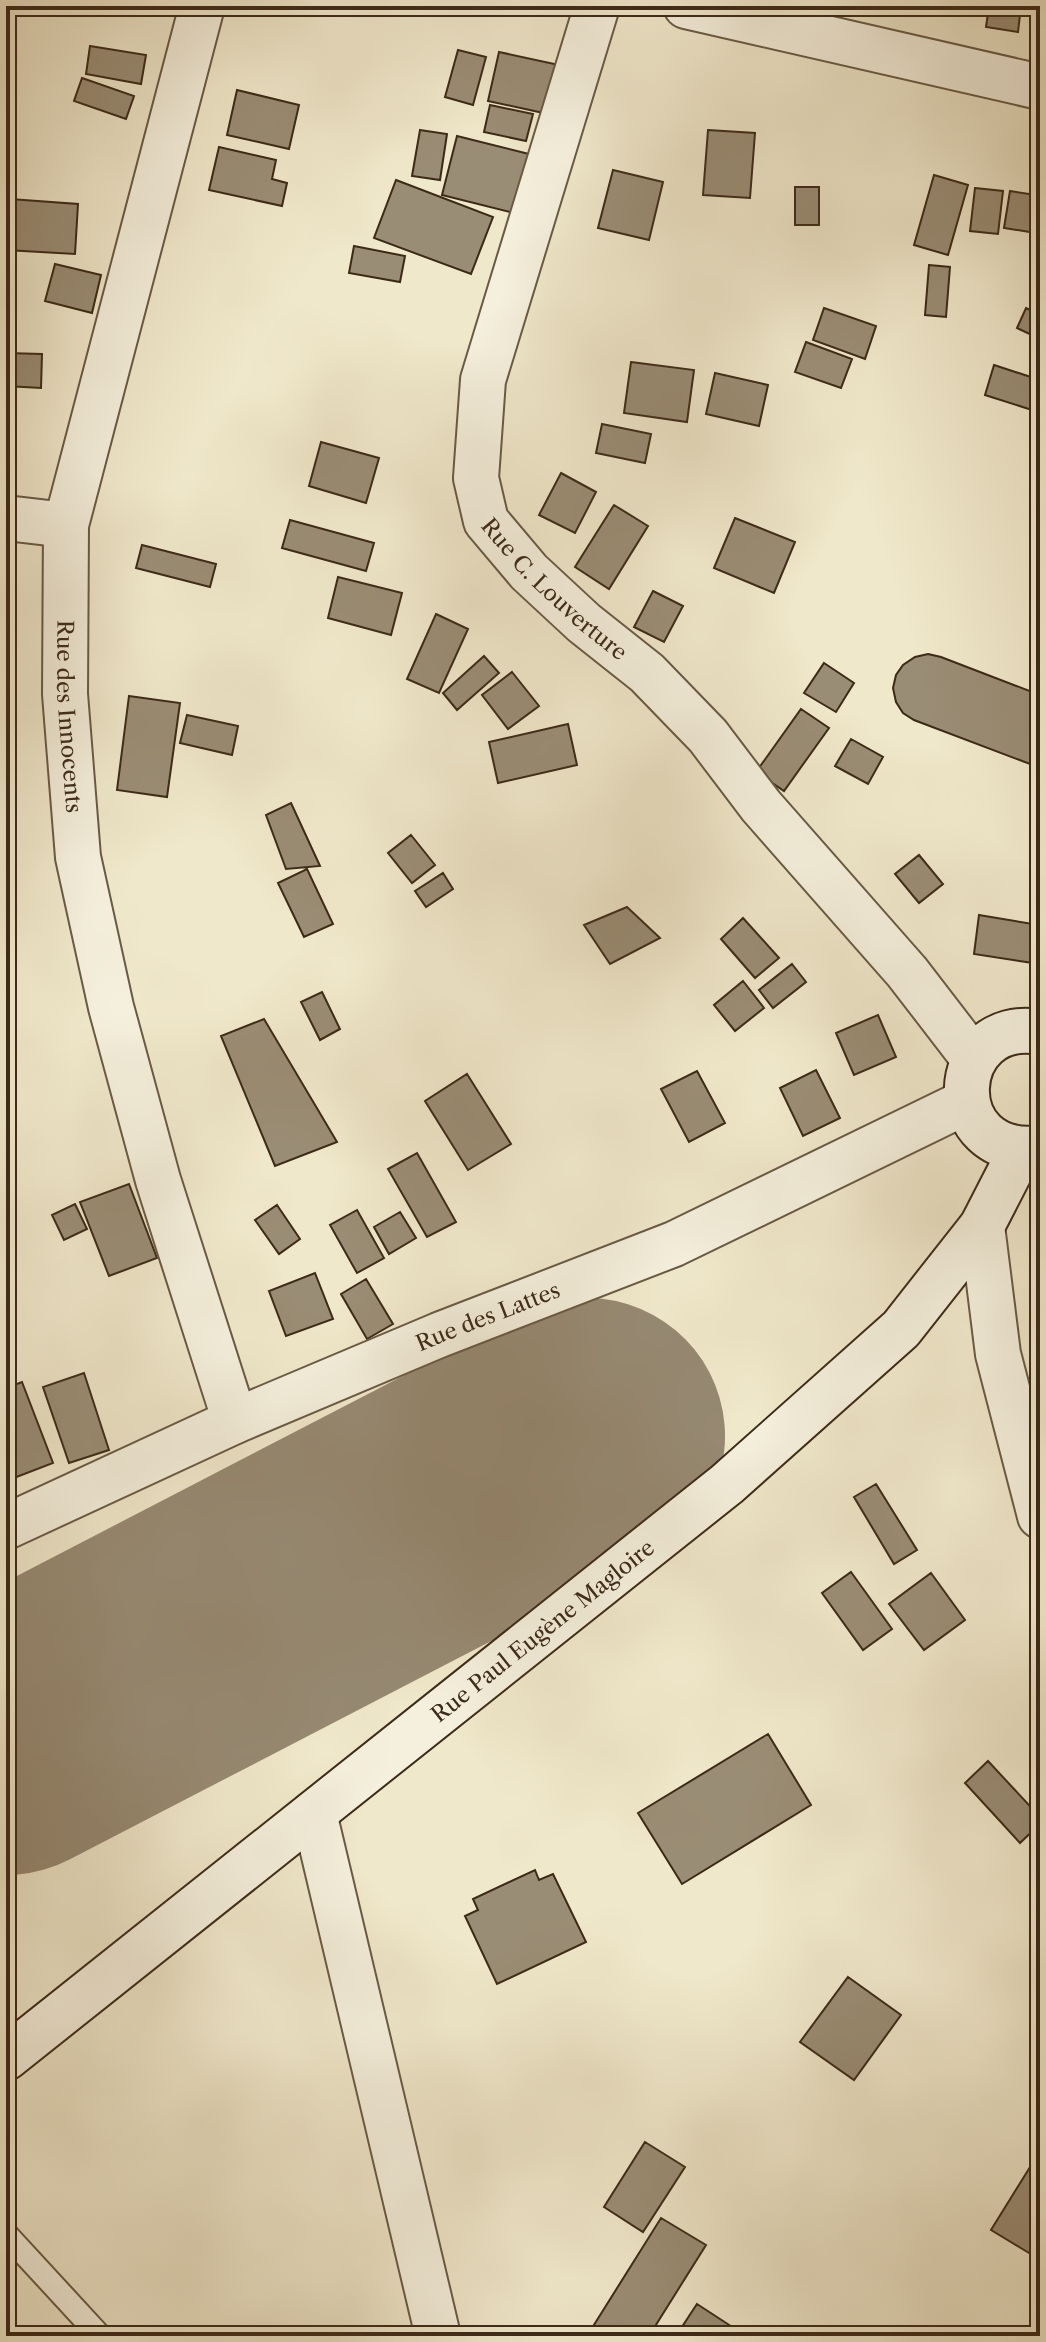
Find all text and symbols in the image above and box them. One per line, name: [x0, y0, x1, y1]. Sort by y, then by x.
street label: Rue C. Louverture: [475, 513, 632, 666]
street label: Rue des Innocents: [51, 620, 87, 814]
street label: Rue des Lattes: [412, 1276, 564, 1357]
street label: Rue Paul Eugène Magloire: [426, 1534, 660, 1728]

